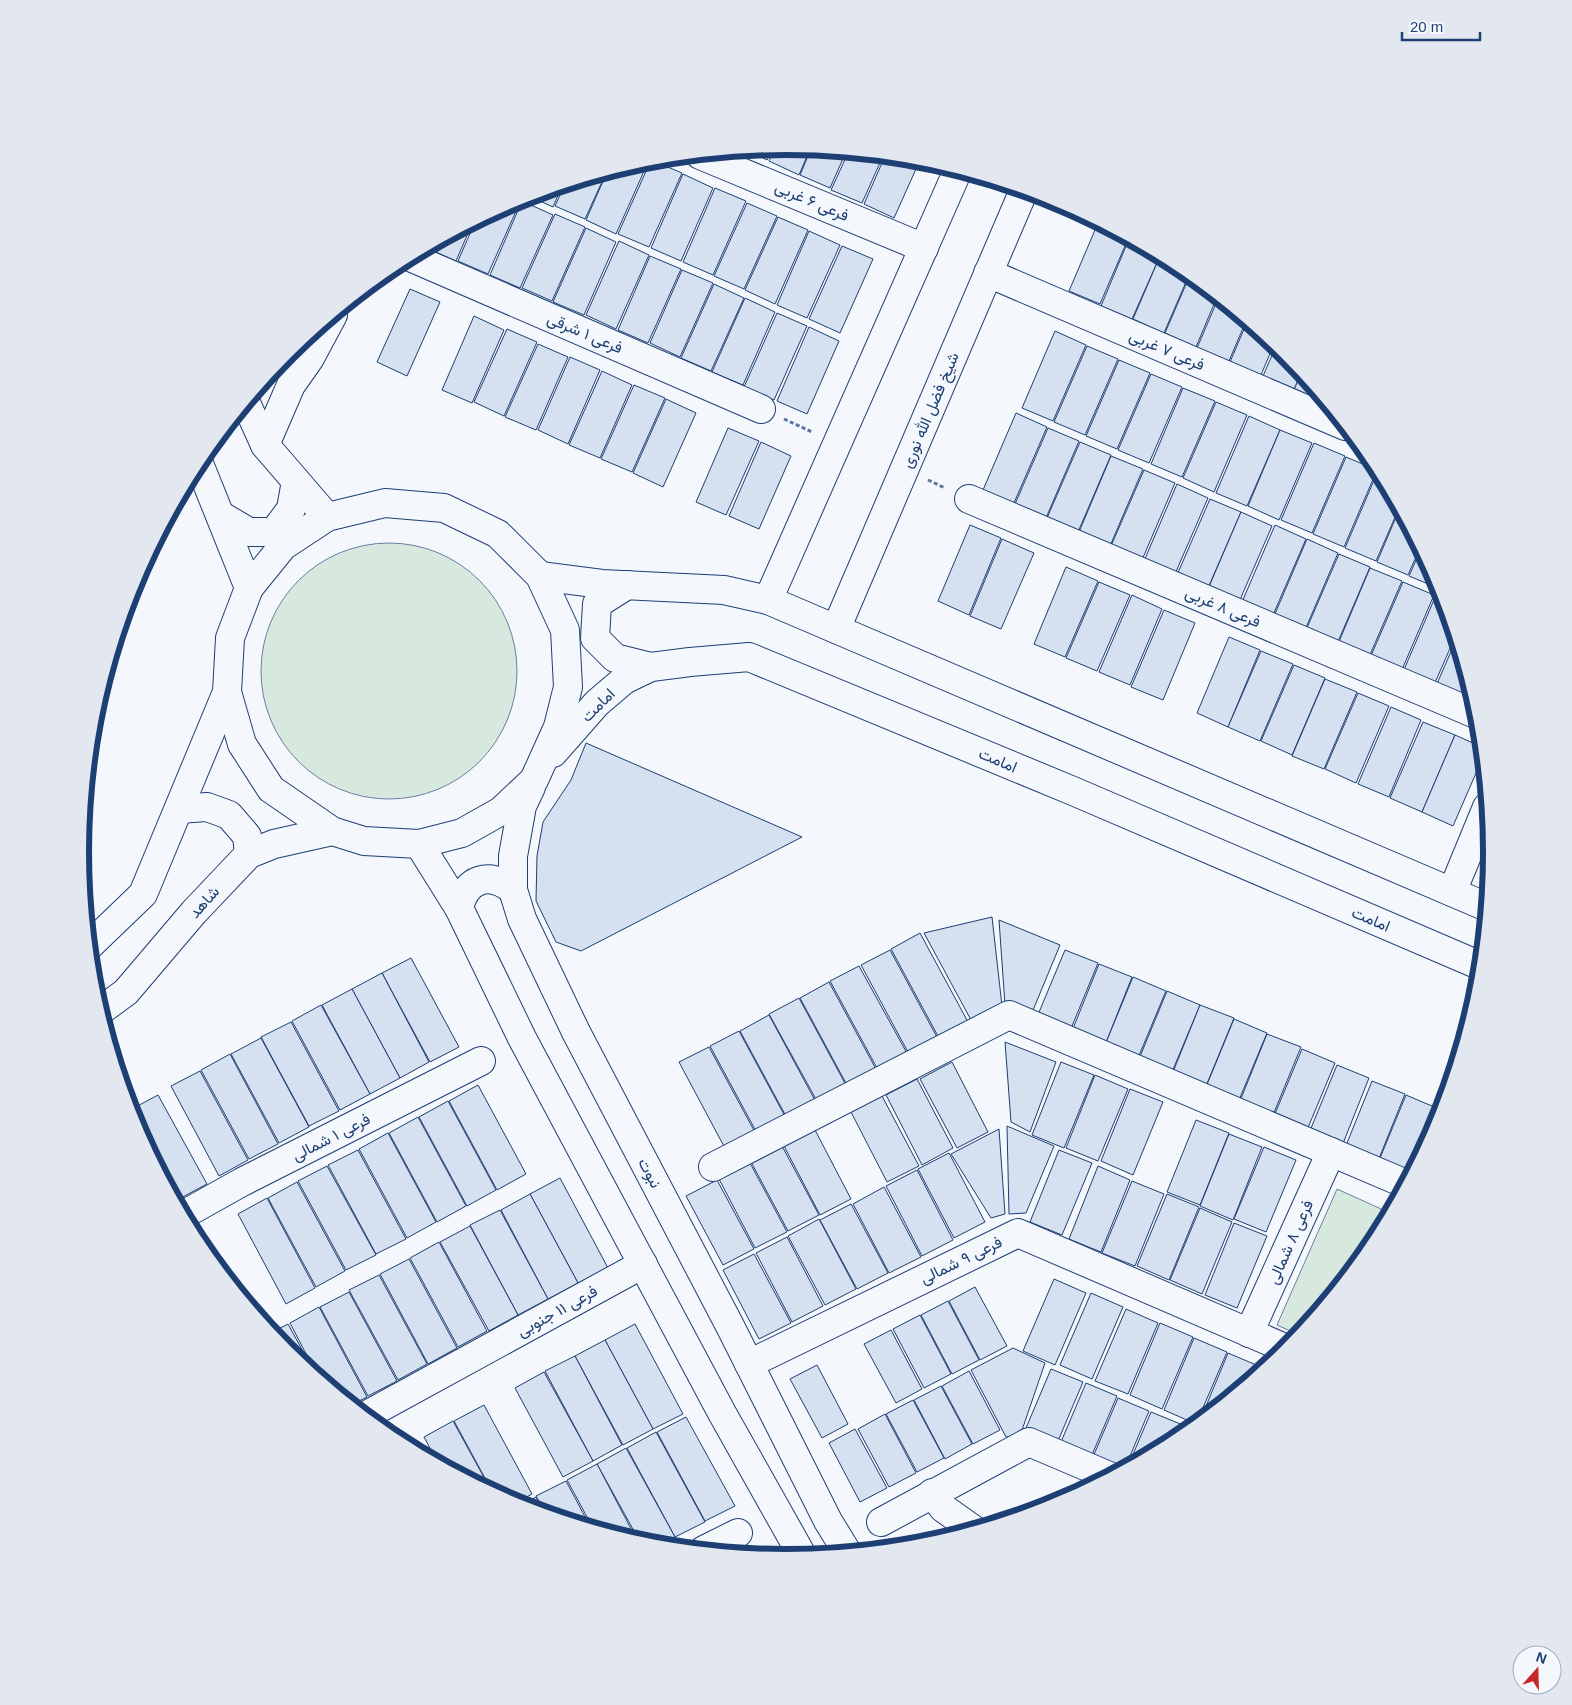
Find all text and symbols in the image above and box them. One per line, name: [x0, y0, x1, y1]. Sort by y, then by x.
scale bar: [1402, 10, 1480, 42]
text: 20 m: [1410, 18, 1443, 35]
street label: فرعی ۶ غربی: [772, 178, 851, 226]
street label: فرعی ۱ شرقی: [544, 310, 625, 358]
street label: فرعی ۷ غربی: [1126, 327, 1207, 375]
street label: شیخ فضل الله نوری: [897, 349, 965, 472]
street label: فرعی ۸ غربی: [1182, 584, 1263, 632]
street label: امامت: [578, 685, 618, 725]
street label: امامت: [976, 744, 1020, 776]
street label: شاهد: [185, 883, 223, 921]
street label: امامت: [1349, 903, 1393, 935]
street label: فرعی ۱ شمالی: [289, 1110, 374, 1166]
street label: نبوت: [633, 1155, 665, 1192]
street label: فرعی ۸ شمالی: [1264, 1197, 1318, 1288]
street label: فرعی ۹ شمالی: [917, 1233, 1005, 1289]
street label: فرعی ۱۱ جنوبی: [514, 1282, 601, 1342]
north arrow: [1512, 1645, 1562, 1695]
text: N: [1534, 1649, 1549, 1667]

